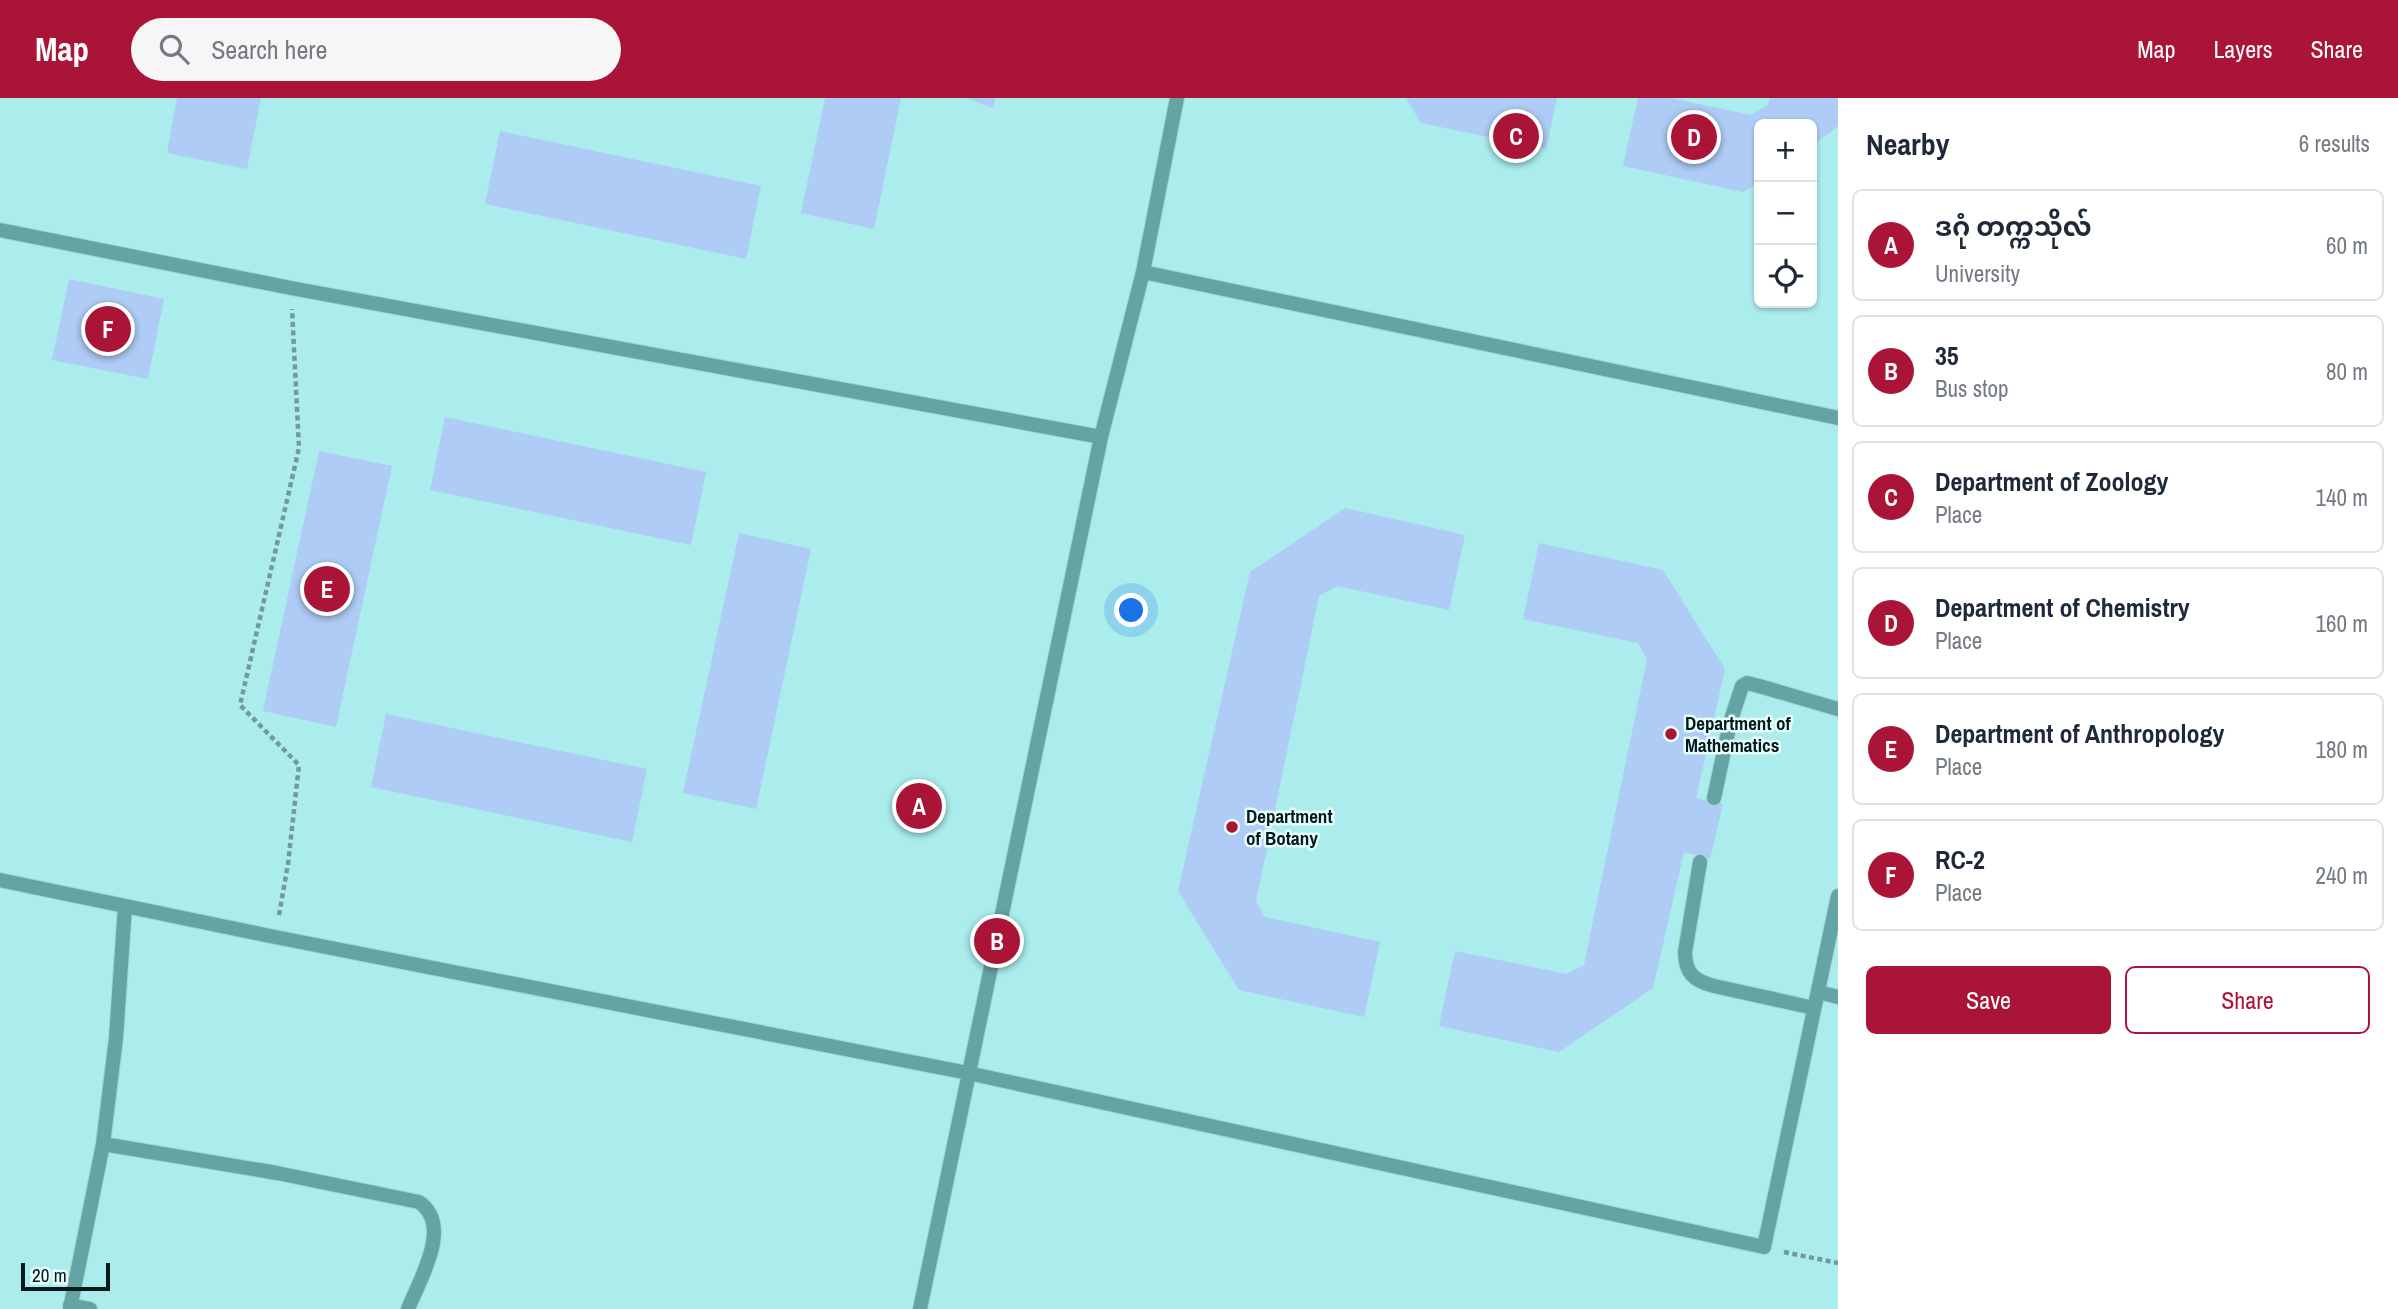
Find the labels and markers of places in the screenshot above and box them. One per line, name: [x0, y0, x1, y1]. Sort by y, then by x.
pin: C: [1493, 110, 1539, 162]
pin: D: [1671, 111, 1717, 163]
pin: F: [85, 303, 131, 355]
pin: E: [304, 563, 350, 615]
place label: Department of Mathematics: [1685, 710, 1791, 758]
marker: Department of Mathematics: [1663, 726, 1679, 742]
pin: A: [896, 780, 942, 832]
place label: Department of Botany: [1246, 803, 1333, 851]
marker: Department of Botany: [1224, 819, 1240, 835]
pin: B: [974, 915, 1020, 967]

